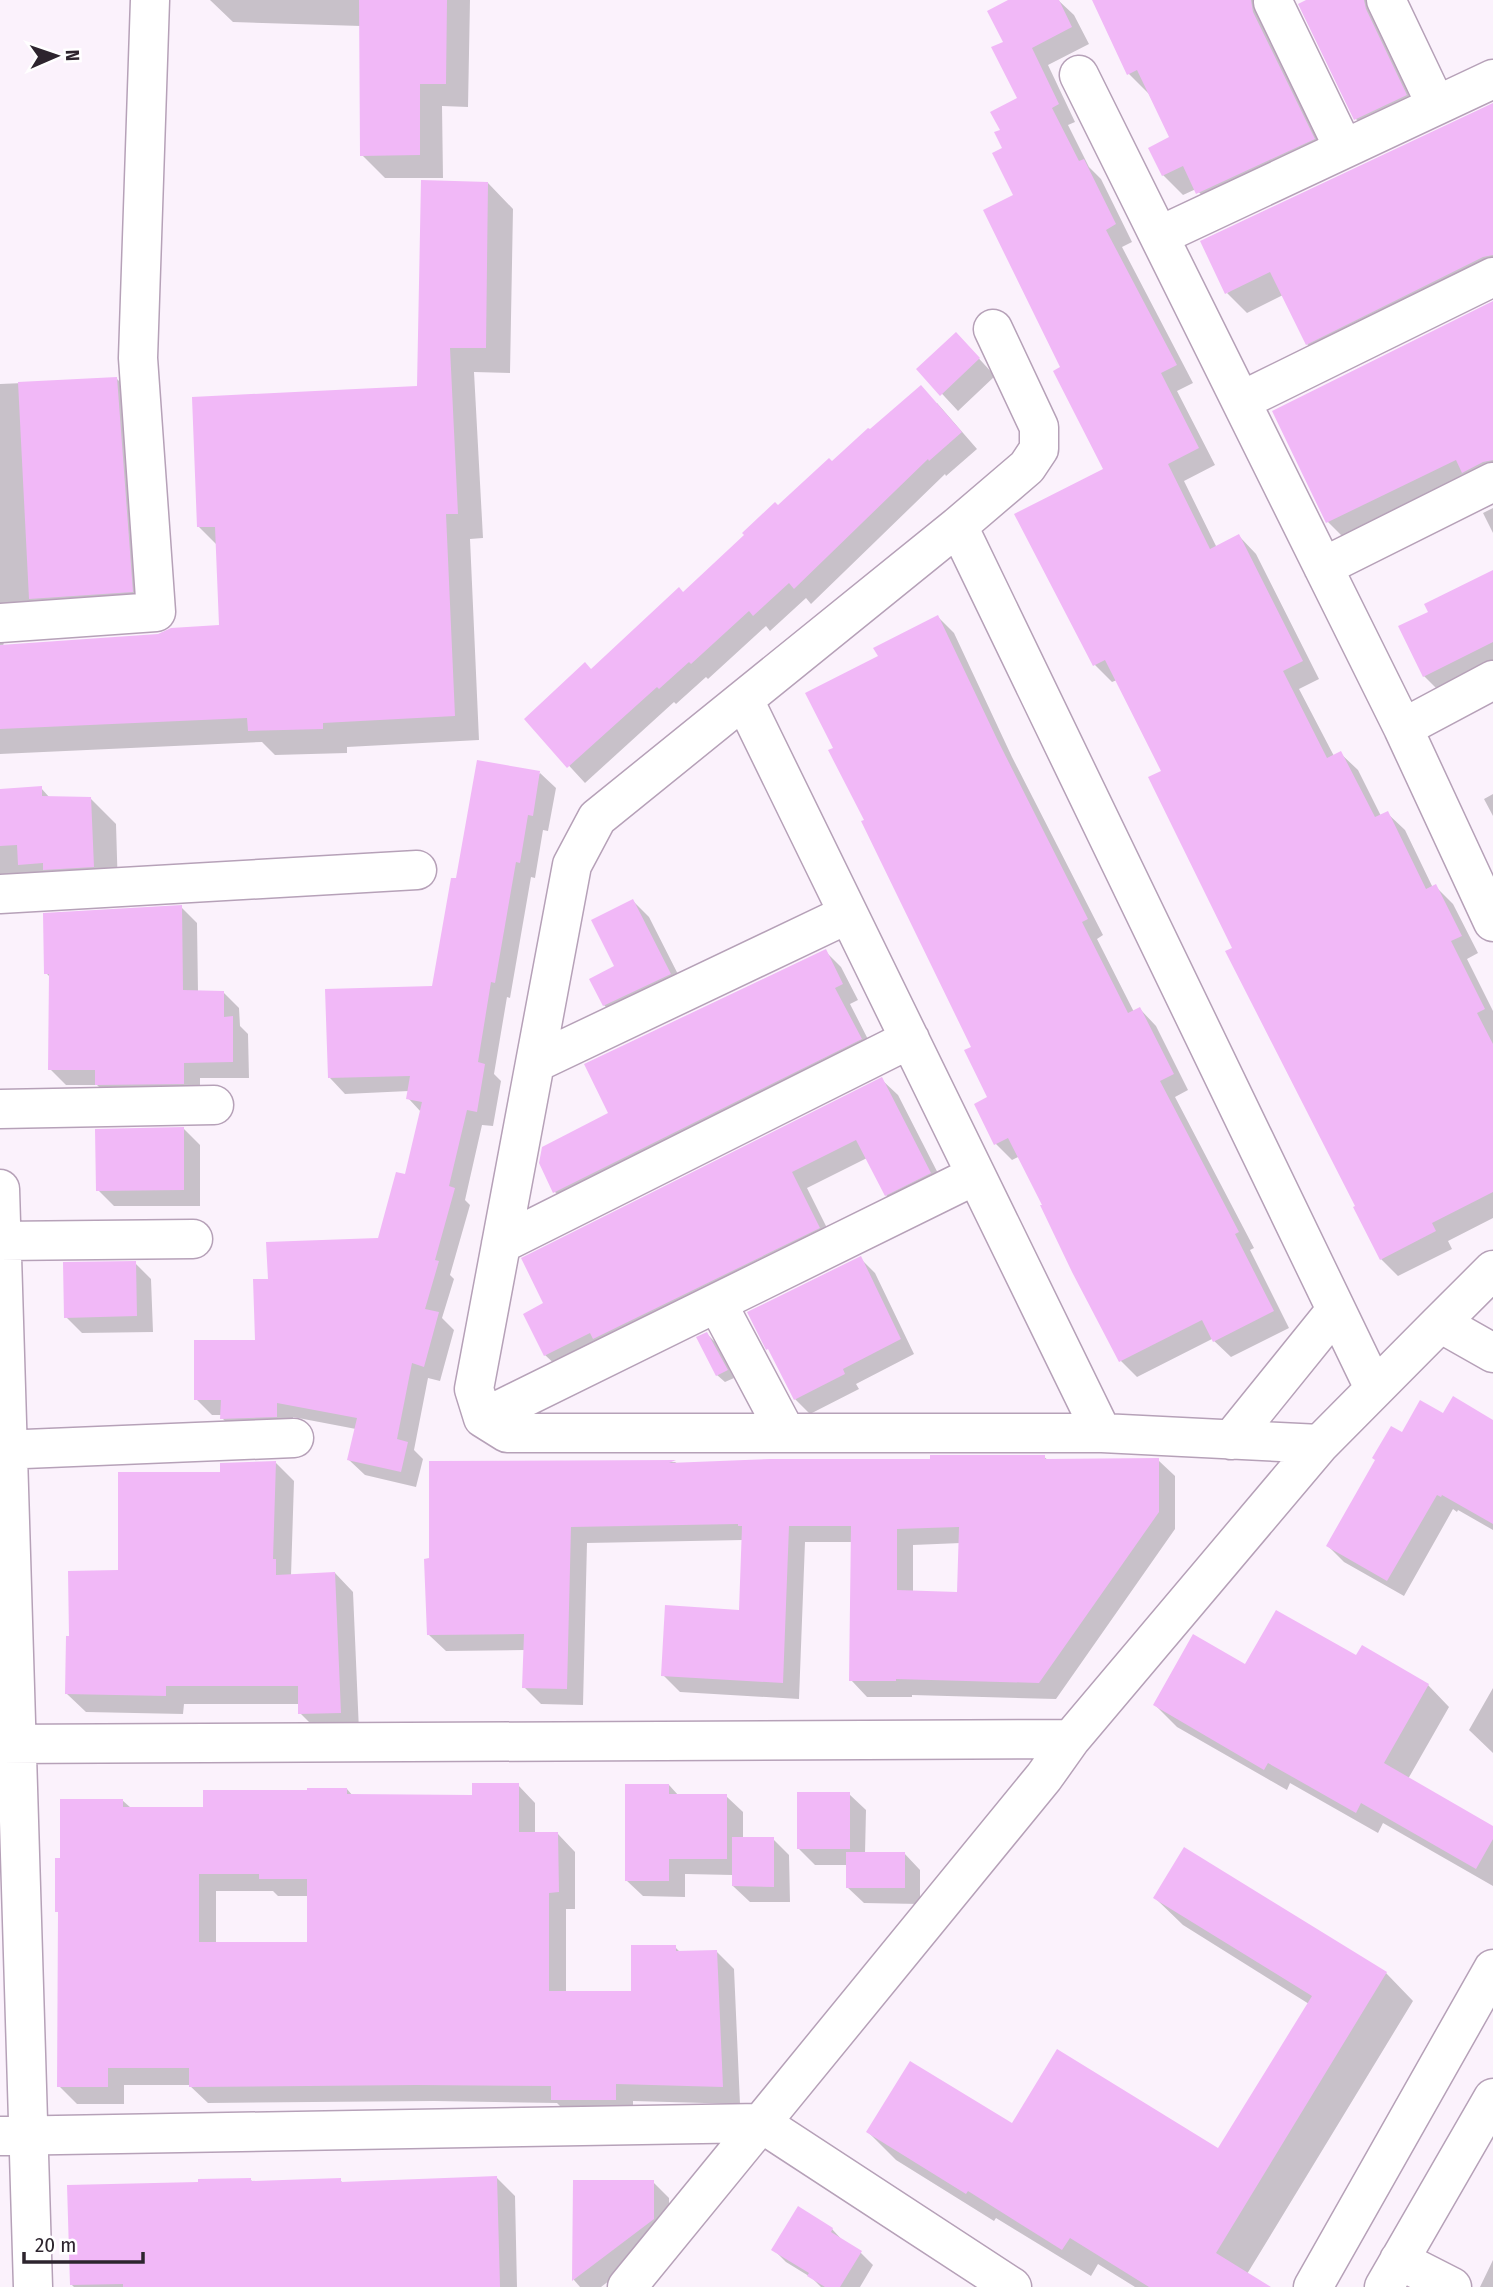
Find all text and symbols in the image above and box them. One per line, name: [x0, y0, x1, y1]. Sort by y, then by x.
north arrow: [21, 21, 91, 91]
text: N: [61, 49, 84, 62]
scale bar: [24, 2220, 144, 2264]
text: 20 m: [35, 2232, 76, 2258]

